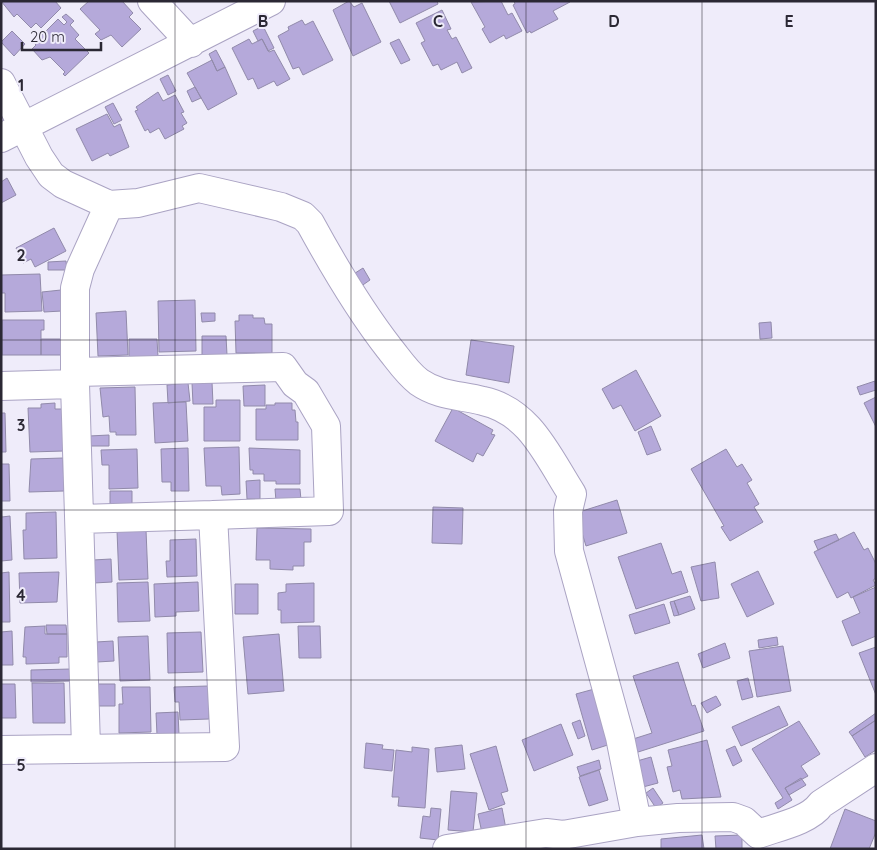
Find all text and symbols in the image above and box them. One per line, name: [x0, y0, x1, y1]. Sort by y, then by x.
text: B: [258, 11, 268, 31]
text: C: [433, 11, 443, 31]
text: D: [608, 11, 620, 31]
text: E: [784, 11, 794, 31]
scale bar: [22, 20, 101, 52]
text: 20 m: [30, 27, 65, 46]
text: 1: [18, 75, 24, 95]
text: 2: [16, 245, 26, 265]
text: 3: [17, 415, 25, 435]
text: 4: [16, 585, 26, 605]
text: 5: [16, 755, 26, 775]

